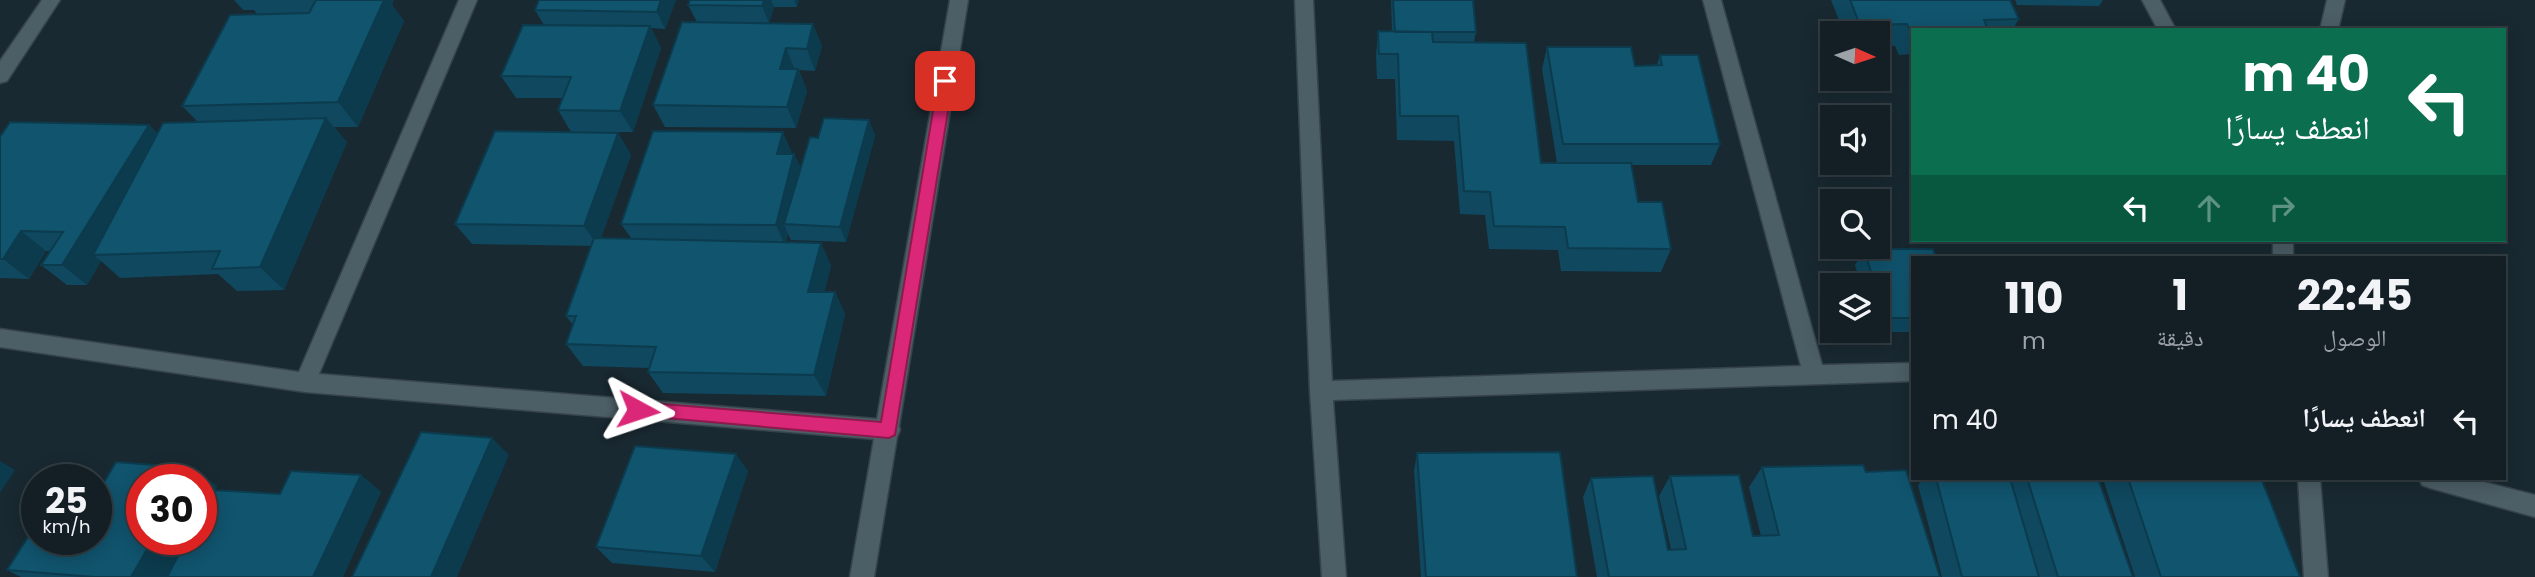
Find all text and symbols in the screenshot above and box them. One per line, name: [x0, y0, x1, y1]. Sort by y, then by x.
north arrow: [1820, 21, 1890, 91]
map controls: [1820, 21, 1890, 343]
text: 40 m: [2243, 40, 2370, 108]
pin: [915, 51, 975, 111]
icon: left: [2394, 56, 2485, 147]
icon: arrive: [926, 62, 964, 100]
button: sound: [1820, 105, 1890, 175]
text: انعطف يسارًا: [2225, 105, 2370, 150]
button: search: [1820, 189, 1890, 259]
icon: left: [2117, 189, 2155, 227]
icon: ahead: [2190, 189, 2228, 227]
icon: right: [2263, 189, 2301, 227]
text: 1: [2172, 266, 2188, 325]
text: 22:45: [2297, 266, 2413, 325]
text: 110: [2004, 269, 2063, 328]
button: layers: [1820, 273, 1890, 343]
text: دقيقة: [2157, 322, 2204, 354]
text: الوصول: [2323, 322, 2387, 354]
text: m: [2022, 325, 2046, 357]
position arrow: [601, 373, 675, 447]
text: انعطف يسارًا: [2303, 400, 2426, 436]
text: 40 m: [1932, 402, 1998, 438]
icon: left: [2447, 402, 2485, 440]
speed limit sign: 30: [126, 464, 217, 555]
text: 25: [45, 476, 88, 525]
text: km/h: [43, 514, 90, 539]

